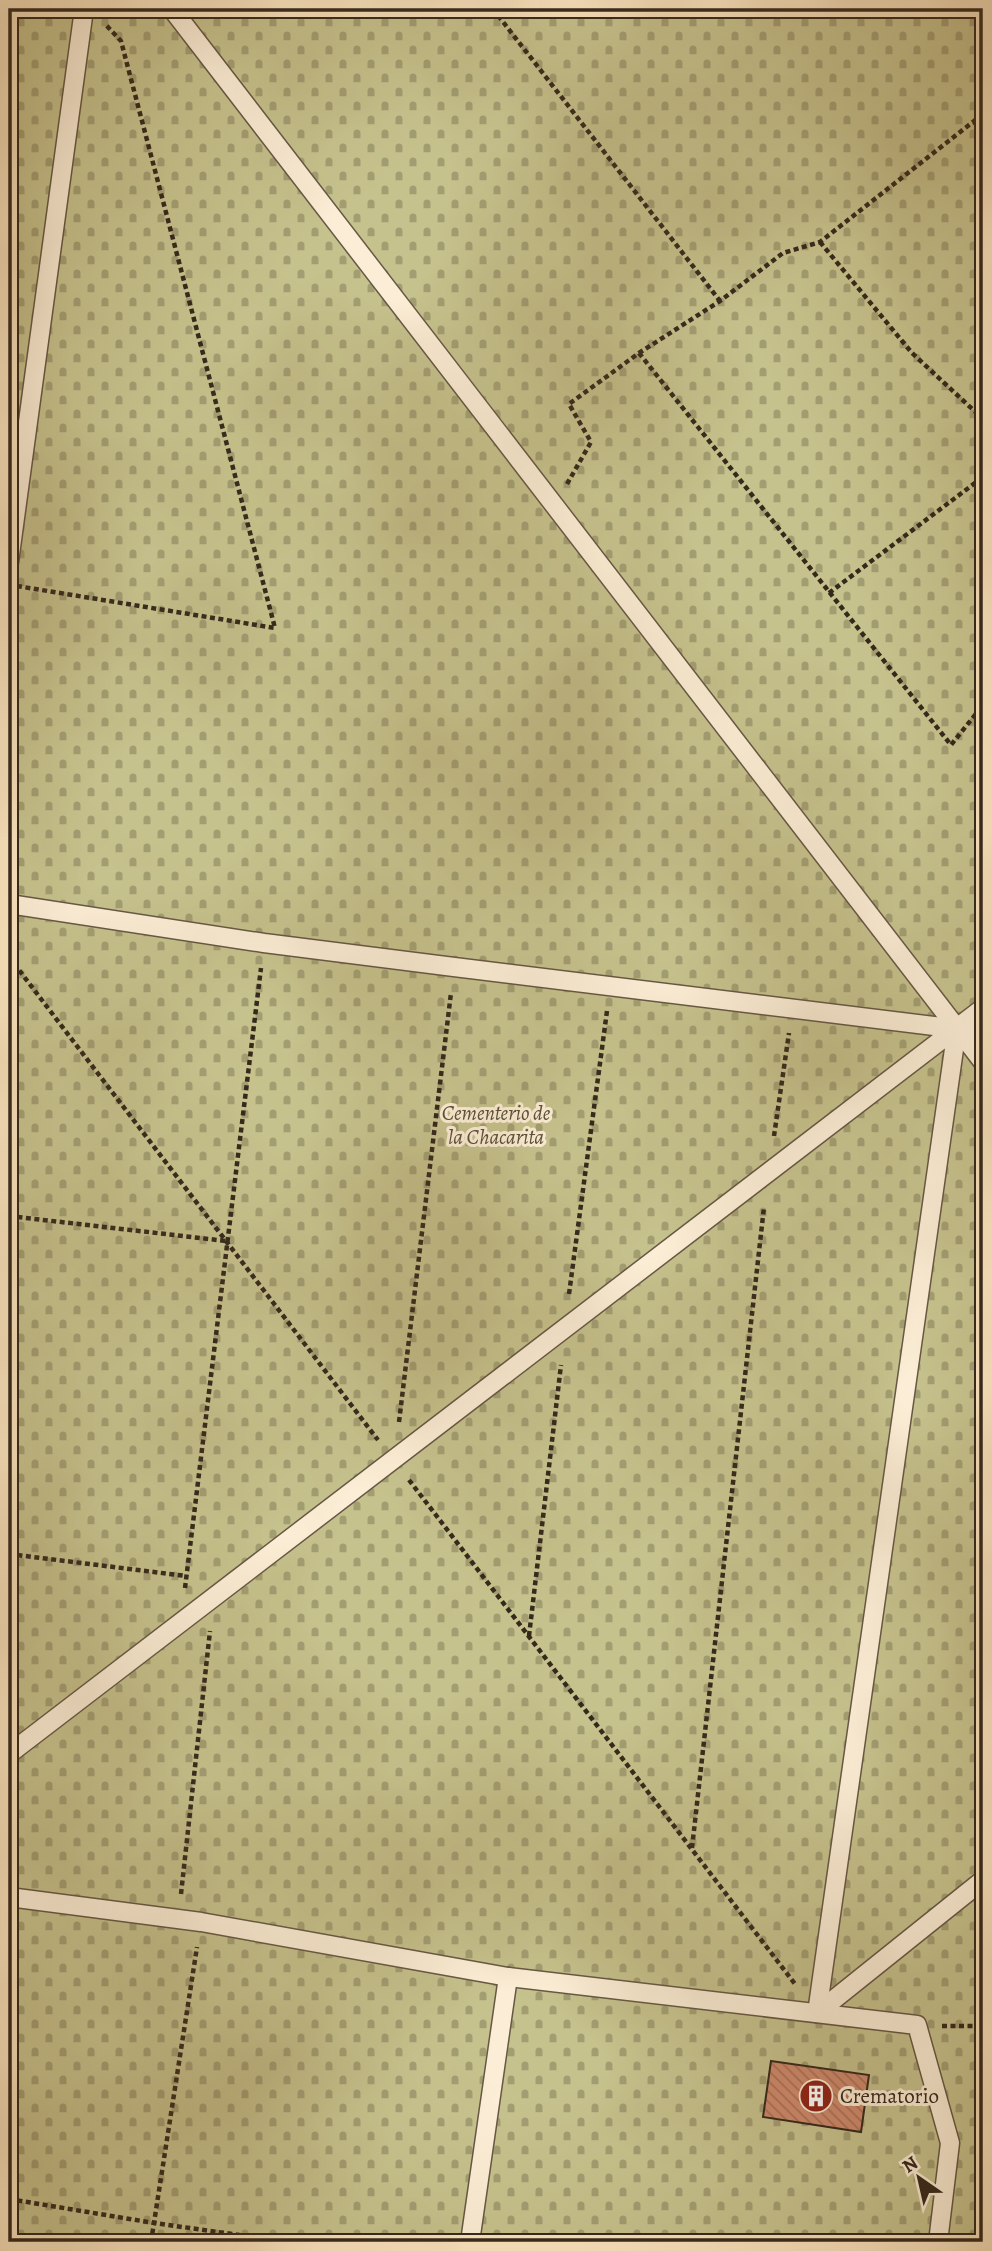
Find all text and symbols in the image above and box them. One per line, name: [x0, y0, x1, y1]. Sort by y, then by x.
park label: Cementerio de la Chacarita: [442, 1099, 551, 1151]
building icon: Crematorio: [797, 2077, 835, 2115]
place label: Crematorio: [840, 2082, 939, 2110]
north arrow: [884, 2142, 954, 2212]
text: N: [897, 2150, 923, 2179]

